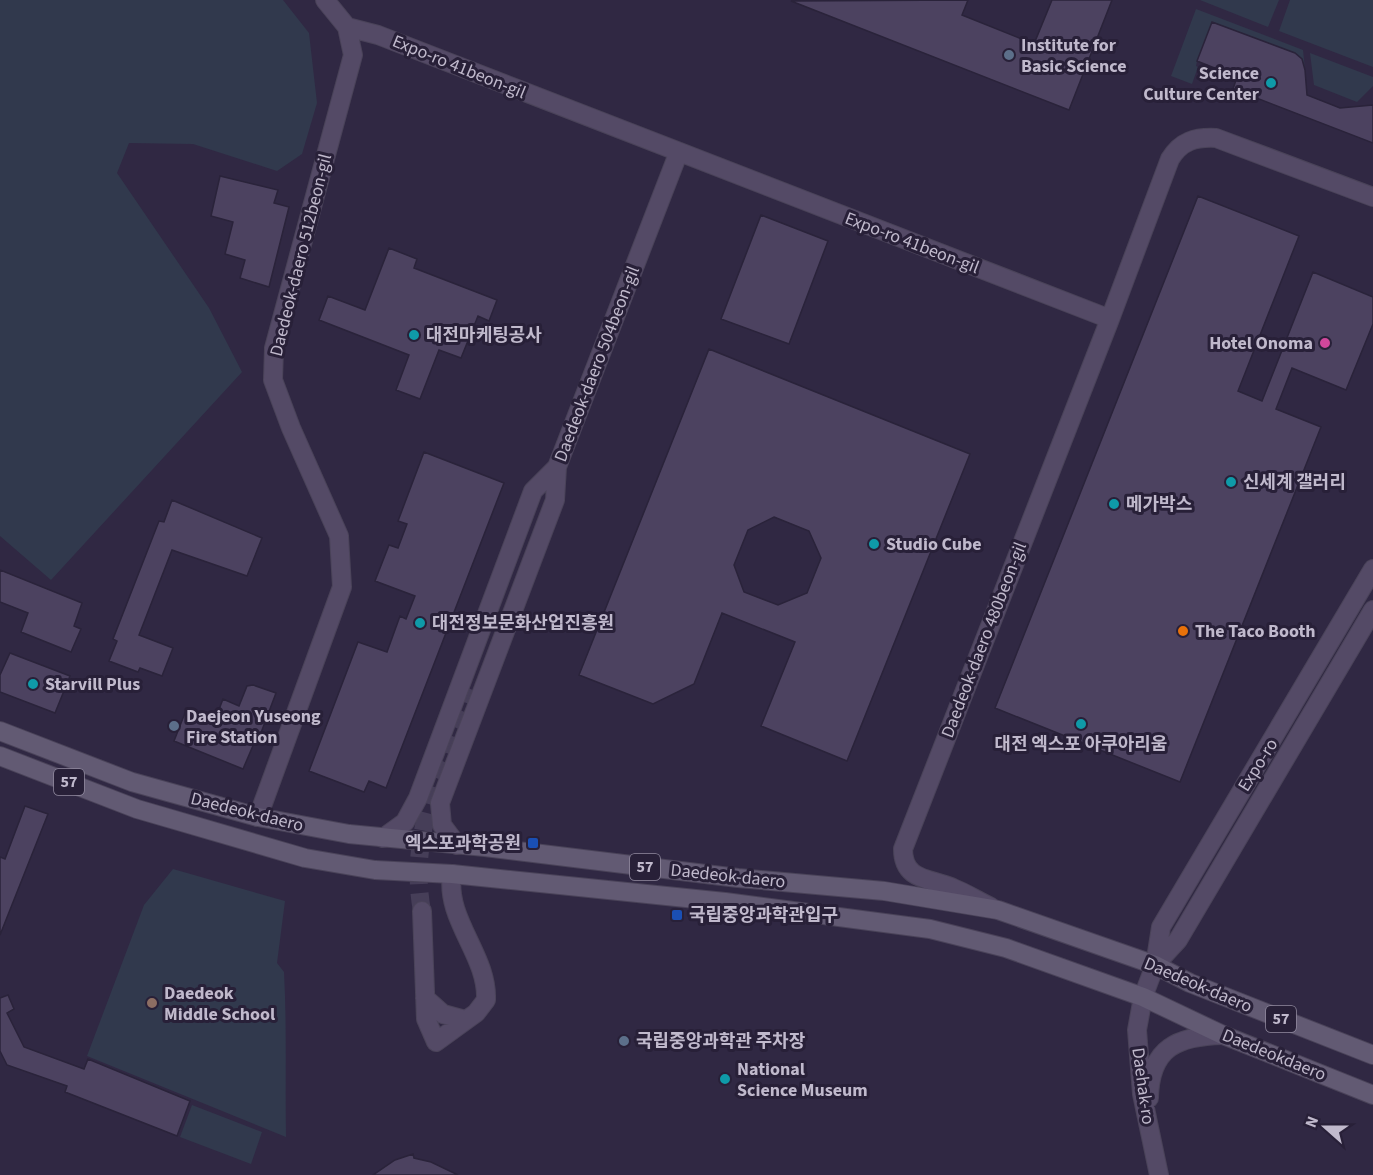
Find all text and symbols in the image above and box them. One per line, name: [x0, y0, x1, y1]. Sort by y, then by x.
street label: Expo-ro 41beon-gil: [389, 29, 529, 105]
place label: Institute for Basic Science: [1021, 33, 1127, 79]
marker: Institute for Basic Science: [1002, 48, 1016, 62]
place label: Science Culture Center: [1143, 61, 1260, 107]
marker: Science Culture Center: [1264, 76, 1278, 90]
street label: Daedeok-daero 512beon-gil: [264, 151, 338, 359]
street label: Expo-ro 41beon-gil: [841, 206, 983, 280]
street label: Daedeok-daero 504beon-gil: [548, 262, 646, 466]
place label: 대전마케팅공사: [426, 323, 542, 348]
marker: 대전마케팅공사: [407, 328, 421, 342]
place label: Hotel Onoma: [1209, 331, 1313, 356]
marker: Hotel Onoma: [1318, 336, 1332, 350]
place label: 신세계 갤러리: [1243, 470, 1346, 495]
marker: 신세계 갤러리: [1224, 475, 1238, 489]
place label: 메가박스: [1126, 492, 1192, 517]
marker: 메가박스: [1107, 497, 1121, 511]
place label: Studio Cube: [886, 532, 982, 557]
marker: Studio Cube: [867, 537, 881, 551]
street label: Daedeok-daero 480beon-gil: [935, 538, 1033, 742]
place label: 대전정보문화산업진흥원: [432, 611, 614, 636]
marker: 대전정보문화산업진흥원: [413, 616, 427, 630]
place label: The Taco Booth: [1195, 619, 1316, 644]
marker: The Taco Booth: [1176, 624, 1190, 638]
place label: Starvill Plus: [45, 672, 140, 697]
marker: Starvill Plus: [26, 677, 40, 691]
place label: Daejeon Yuseong Fire Station: [186, 704, 321, 750]
marker: 대전 엑스포 아쿠아리움: [1074, 717, 1088, 731]
marker: Daejeon Yuseong Fire Station: [167, 719, 181, 733]
place label: 대전 엑스포 아쿠아리움: [995, 732, 1167, 757]
street label: Expo-ro: [1232, 734, 1284, 796]
road number: 57: [54, 769, 84, 795]
street label: Daedeok-daero: [188, 786, 306, 838]
place label: 엑스포과학공원: [405, 831, 521, 856]
marker: 엑스포과학공원: [526, 836, 540, 850]
road number: 57: [630, 854, 660, 880]
street label: Daedeok-daero: [669, 858, 787, 894]
place label: 국립중앙과학관입구: [689, 903, 838, 928]
marker: 국립중앙과학관입구: [670, 908, 684, 922]
street label: Daedeok-daero: [1140, 951, 1256, 1019]
place label: Daedeok Middle School: [164, 981, 275, 1027]
marker: Daedeok Middle School: [145, 996, 159, 1010]
road number: 57: [1266, 1006, 1296, 1032]
street label: Daedeokdaero: [1218, 1023, 1330, 1087]
place label: 국립중앙과학관 주차장: [636, 1029, 806, 1054]
marker: 국립중앙과학관 주차장: [617, 1034, 631, 1048]
street label: Daehak-ro: [1125, 1046, 1161, 1126]
place label: National Science Museum: [737, 1057, 868, 1103]
marker: National Science Museum: [718, 1072, 732, 1086]
north arrow: [1295, 1097, 1355, 1157]
text: N: [1300, 1113, 1324, 1131]

